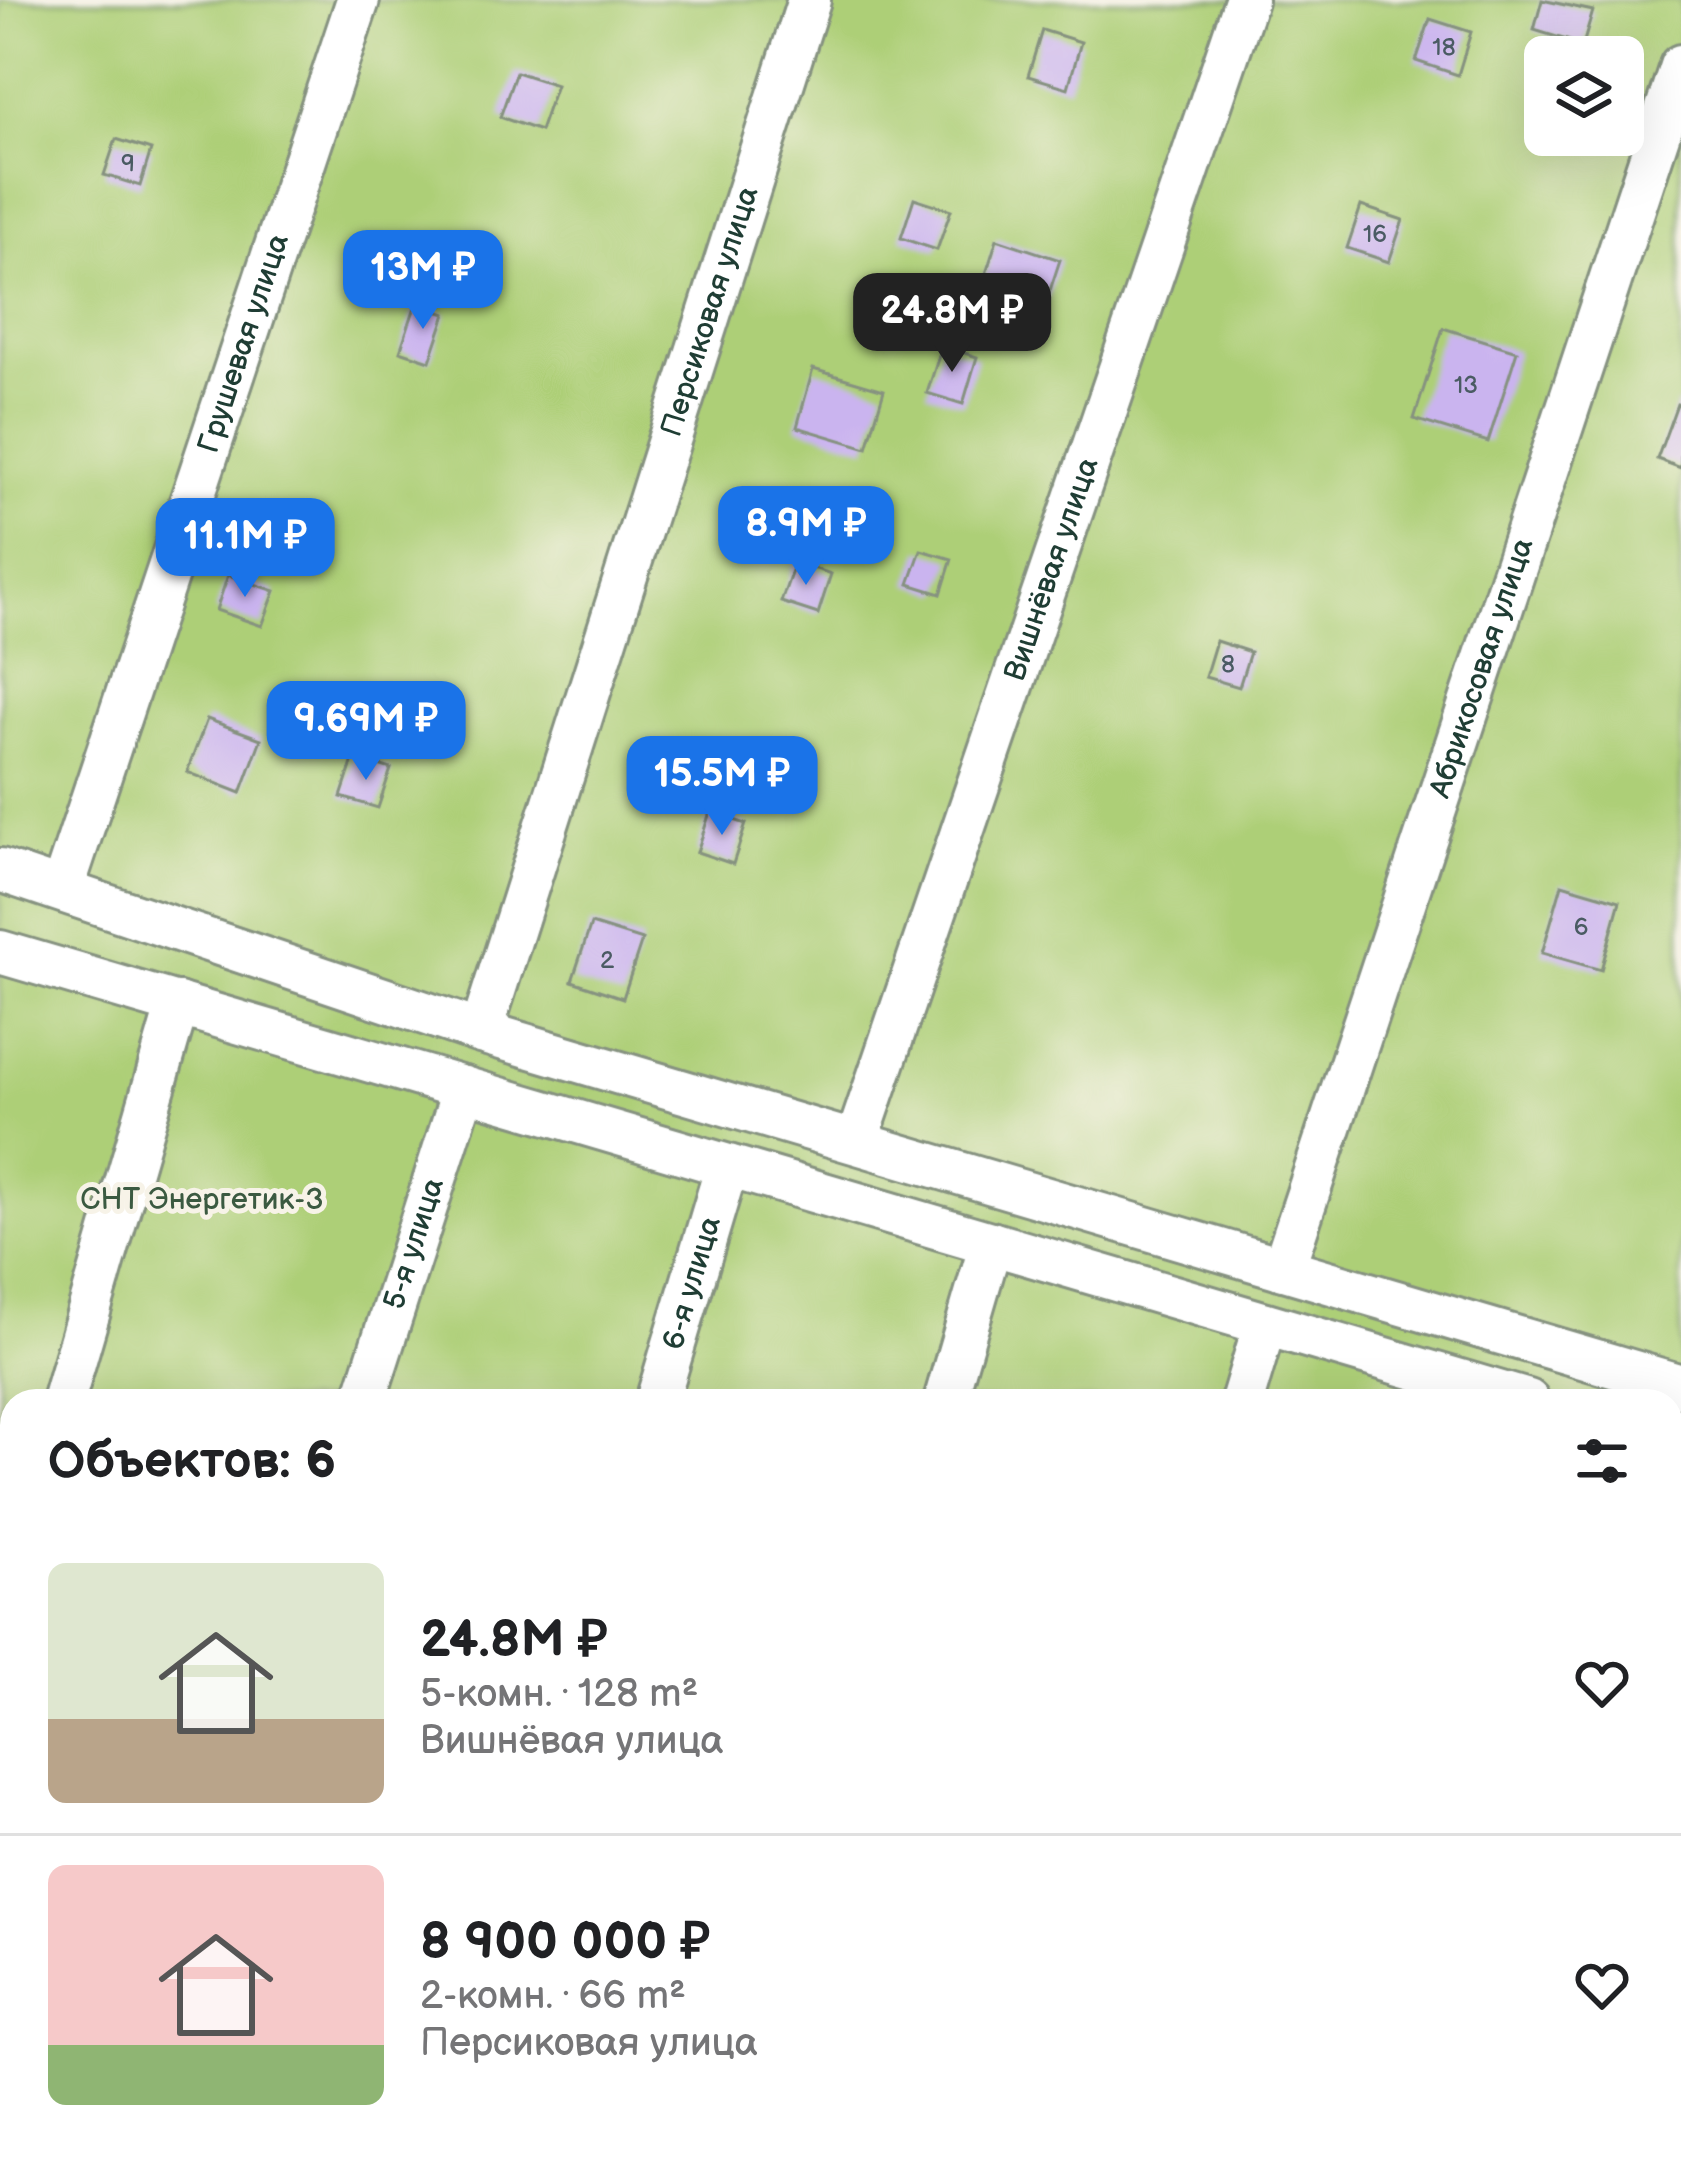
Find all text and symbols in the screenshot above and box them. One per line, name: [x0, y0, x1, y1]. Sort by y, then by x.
house number: 18: [1432, 33, 1456, 62]
map controls: [1524, 36, 1644, 156]
button: layers: [1524, 36, 1644, 156]
house number: 9: [121, 149, 135, 178]
street label: Персиковая улица: [653, 182, 767, 441]
house number: 16: [1363, 220, 1387, 249]
street label: Грушевая улица: [191, 229, 297, 457]
pin: 13M ₽: [339, 230, 507, 332]
text: 13M ₽: [370, 245, 476, 292]
pin: 24.8M ₽: [841, 273, 1063, 375]
text: 24.8M ₽: [880, 288, 1024, 335]
house number: 13: [1454, 371, 1478, 400]
street label: Вишнёвая улица: [997, 453, 1107, 686]
pin: 8.9M ₽: [708, 486, 904, 588]
pin: 11.1M ₽: [134, 498, 356, 600]
text: 8.9M ₽: [745, 501, 867, 548]
text: 11.1M ₽: [183, 513, 307, 560]
street label: Абрикосовая улица: [1422, 533, 1542, 803]
house number: 8: [1221, 650, 1235, 679]
pin: 9.69M ₽: [255, 681, 477, 783]
text: 9.69M ₽: [294, 696, 438, 743]
pin: 15.5M ₽: [611, 736, 833, 838]
text: 15.5M ₽: [654, 751, 790, 798]
house number: 6: [1574, 913, 1588, 942]
house number: 2: [600, 946, 614, 975]
street label: 5-я улица: [376, 1173, 452, 1314]
park label: СНТ Энергетик-3: [80, 1182, 324, 1218]
street label: 6-я улица: [655, 1212, 729, 1354]
icon: filters: [1569, 1428, 1635, 1494]
text: Объектов: 6: [48, 1431, 336, 1492]
text: 24.8M ₽: [420, 1610, 608, 1671]
icon: home: [144, 1611, 288, 1755]
icon: heart: [1569, 1650, 1635, 1716]
text: 5-комн. · 128 m²: [420, 1671, 698, 1718]
text: Вишнёвая улица: [420, 1718, 724, 1765]
text: 8 900 000 ₽: [420, 1912, 710, 1973]
icon: home: [144, 1913, 288, 2057]
icon: heart: [1569, 1952, 1635, 2018]
text: 2-комн. · 66 m²: [420, 1973, 686, 2020]
text: Персиковая улица: [420, 2020, 758, 2067]

